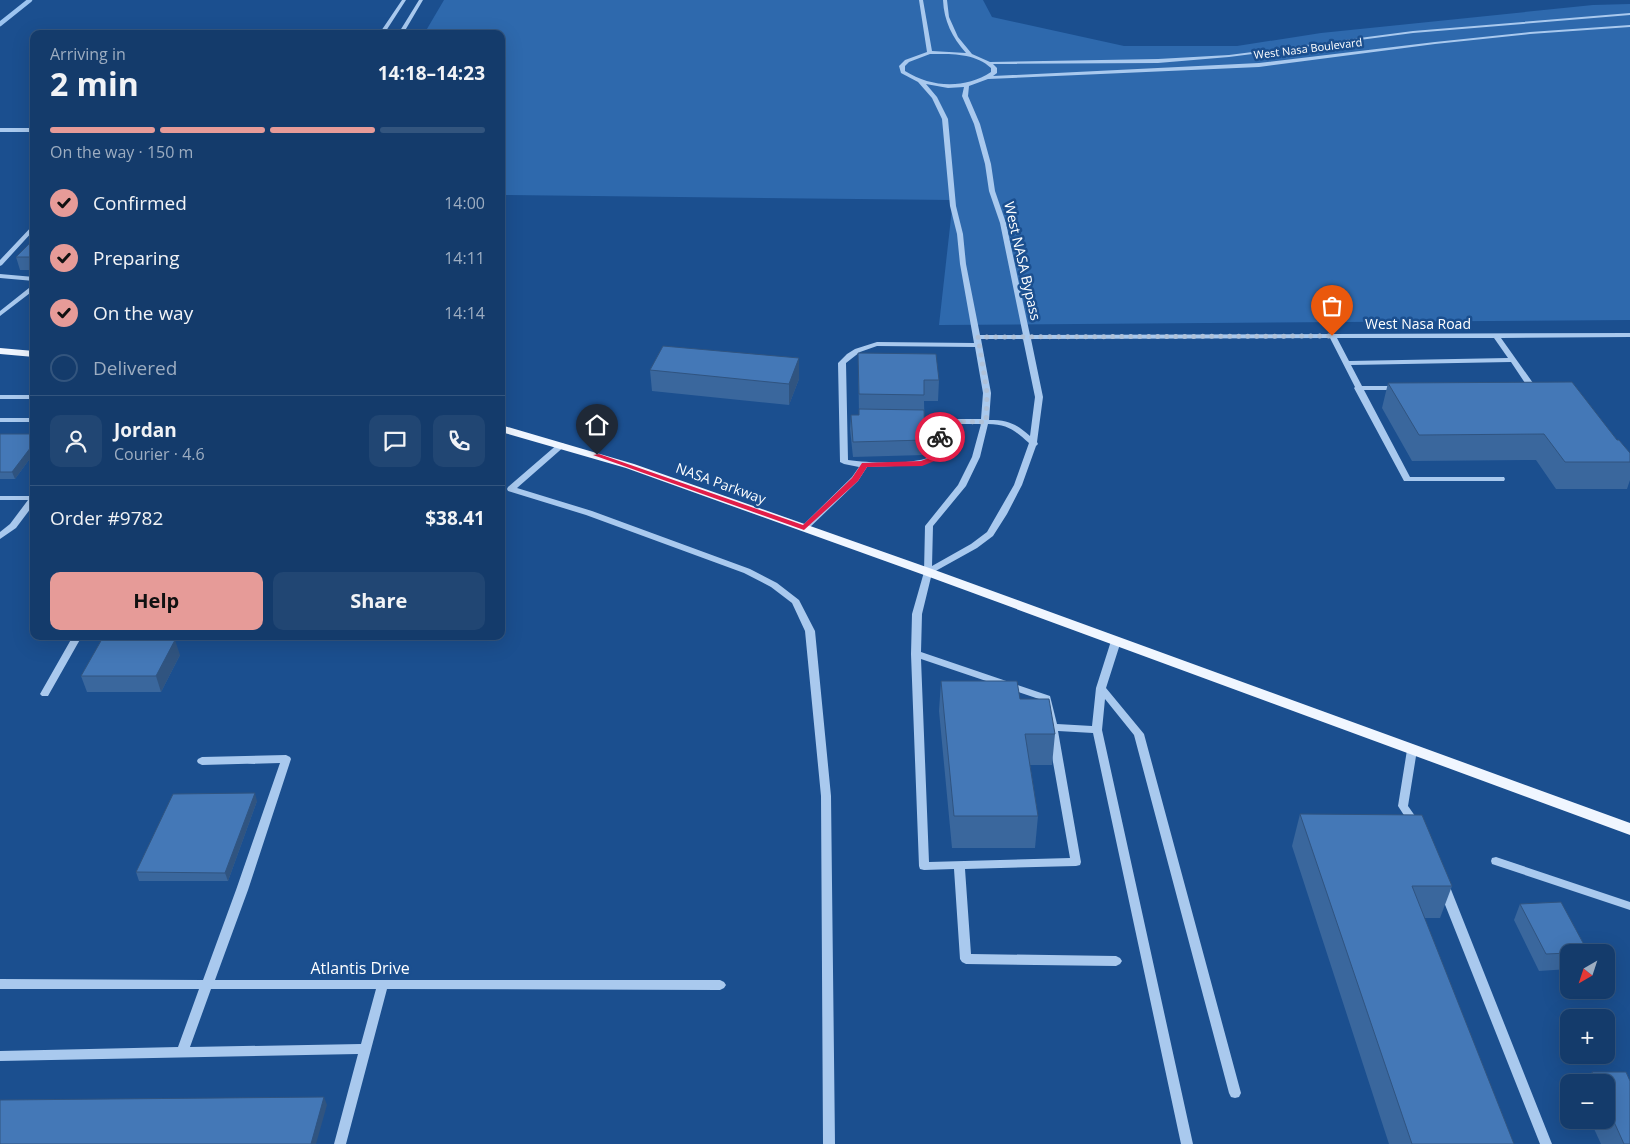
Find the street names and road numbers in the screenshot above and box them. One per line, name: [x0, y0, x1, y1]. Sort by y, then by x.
street label: West Nasa Boulevard: [1253, 34, 1363, 62]
street label: West NASA Bypass: [1000, 200, 1046, 323]
street label: West Nasa Road: [1365, 314, 1471, 333]
street label: NASA Parkway: [673, 458, 770, 508]
street label: Atlantis Drive: [310, 957, 410, 979]

